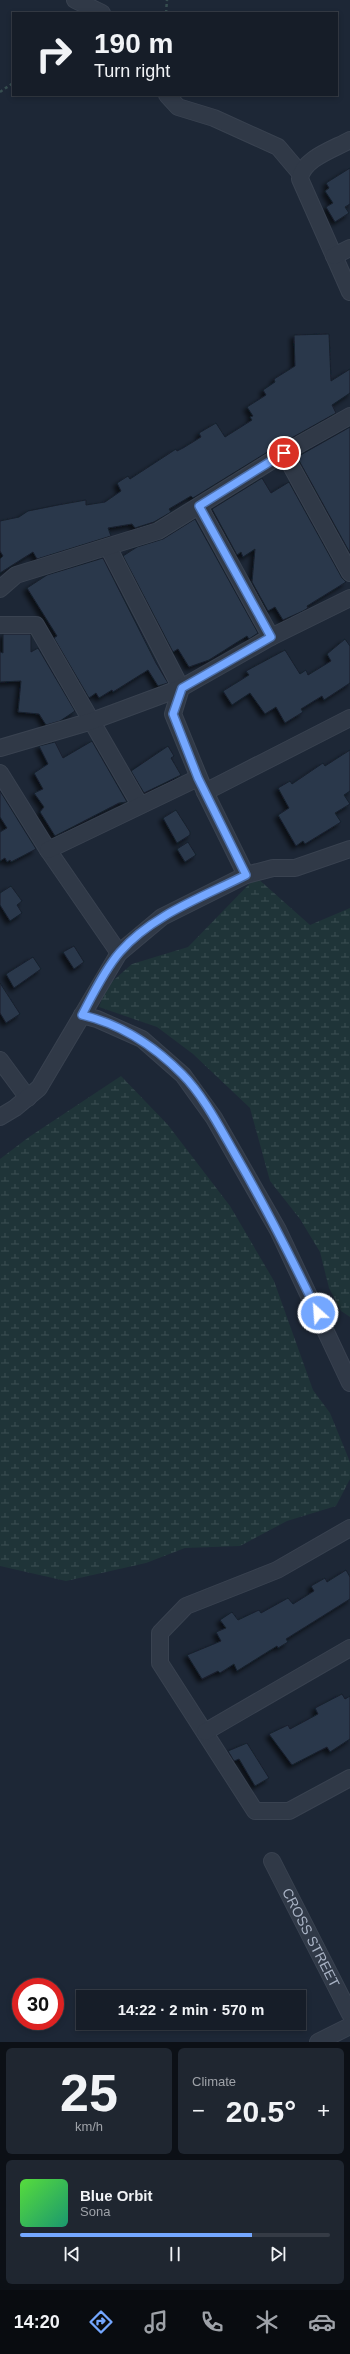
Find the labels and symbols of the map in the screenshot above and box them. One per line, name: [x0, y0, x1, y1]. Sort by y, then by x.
pin: [267, 436, 301, 470]
position arrow: [297, 1292, 339, 1334]
street label: CROSS STREET: [279, 1885, 343, 1990]
speed limit sign: 30: [12, 1978, 64, 2030]

